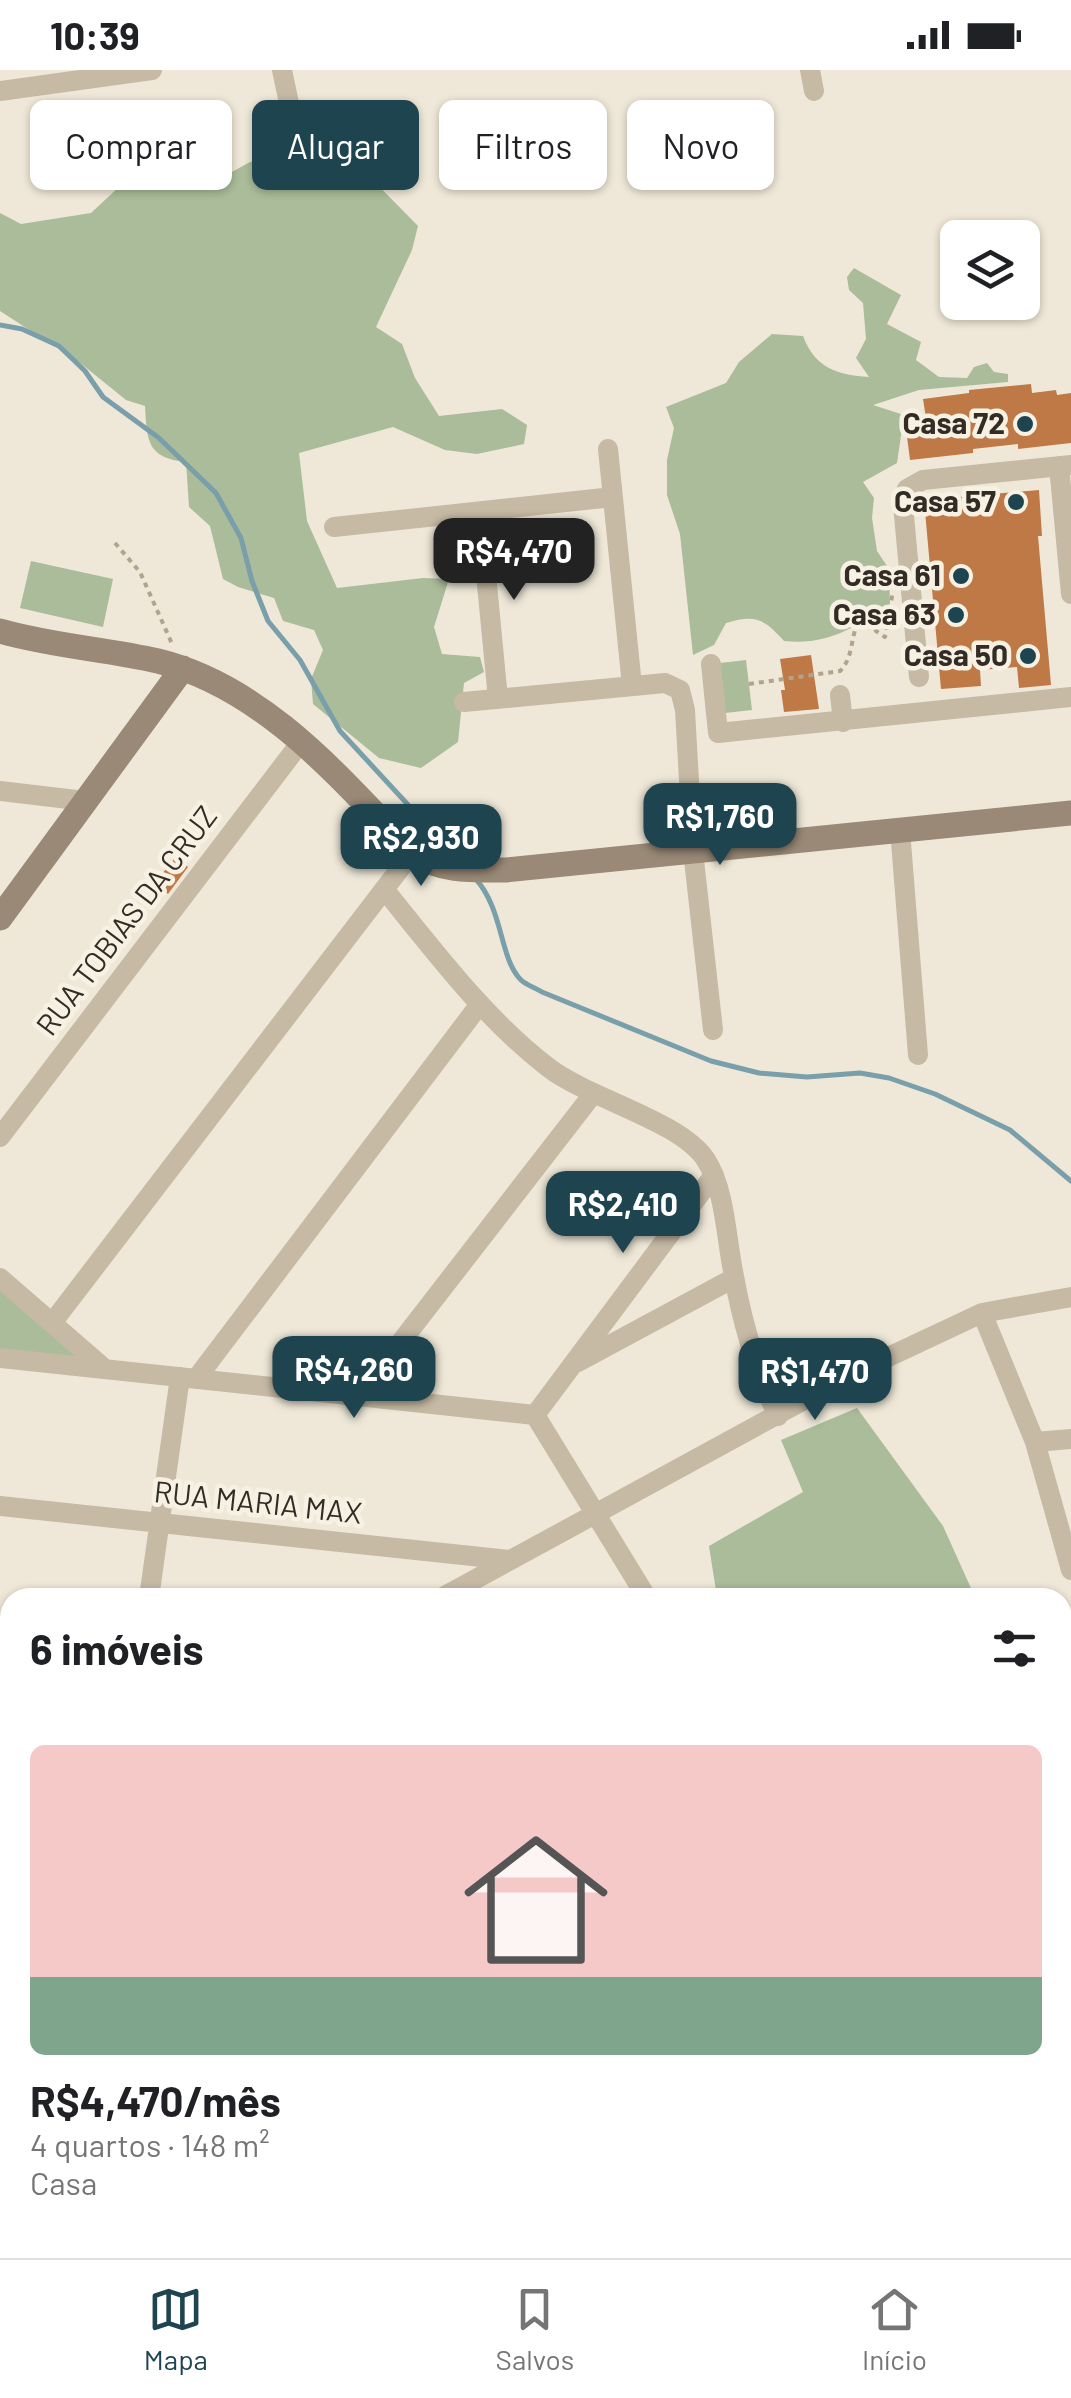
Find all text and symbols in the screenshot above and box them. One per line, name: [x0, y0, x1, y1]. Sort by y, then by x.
text: 10:39: [50, 12, 140, 58]
chip: Comprar: [30, 100, 232, 190]
chip: Alugar: [252, 100, 419, 190]
chip: Filtros: [439, 100, 607, 190]
chip: Novo: [627, 100, 774, 190]
map controls: [940, 220, 1040, 320]
button: layers: [940, 220, 1040, 320]
place label: Casa 72: [902, 404, 1005, 440]
marker: Casa 72: [1014, 413, 1036, 435]
place label: Casa 57: [894, 482, 996, 518]
marker: Casa 57: [1005, 491, 1027, 513]
pin: R$4,470: [422, 518, 606, 603]
text: R$4,470: [456, 531, 572, 569]
place label: Casa 61: [844, 556, 941, 592]
marker: Casa 61: [950, 565, 972, 587]
place label: Casa 63: [833, 595, 936, 631]
marker: Casa 63: [945, 604, 967, 626]
place label: Casa 50: [904, 636, 1008, 672]
marker: Casa 50: [1017, 645, 1039, 667]
pin: R$1,760: [628, 783, 812, 868]
text: R$1,760: [665, 796, 775, 834]
street label: RUA TOBIAS DA CRUZ: [27, 798, 223, 1042]
pin: R$2,930: [329, 804, 513, 889]
text: R$2,930: [363, 817, 479, 855]
pin: R$2,410: [531, 1171, 715, 1256]
text: R$2,410: [568, 1184, 678, 1222]
pin: R$4,260: [262, 1336, 446, 1421]
pin: R$1,470: [723, 1338, 907, 1423]
text: R$4,260: [294, 1349, 414, 1387]
text: R$1,470: [761, 1351, 869, 1389]
street label: RUA MARIA MAX: [152, 1472, 364, 1530]
icon: filters: [987, 1621, 1042, 1676]
text: 6 imóveis: [30, 1623, 204, 1673]
icon: home: [446, 1810, 626, 1990]
text: R$4,470/mês: [30, 2075, 281, 2125]
text: 4 quartos · 148 m²: [30, 2125, 270, 2163]
text: Casa: [30, 2163, 97, 2201]
tab: Mapa: [144, 2282, 208, 2376]
tab: Salvos: [496, 2282, 574, 2376]
tab: Início: [862, 2282, 927, 2376]

